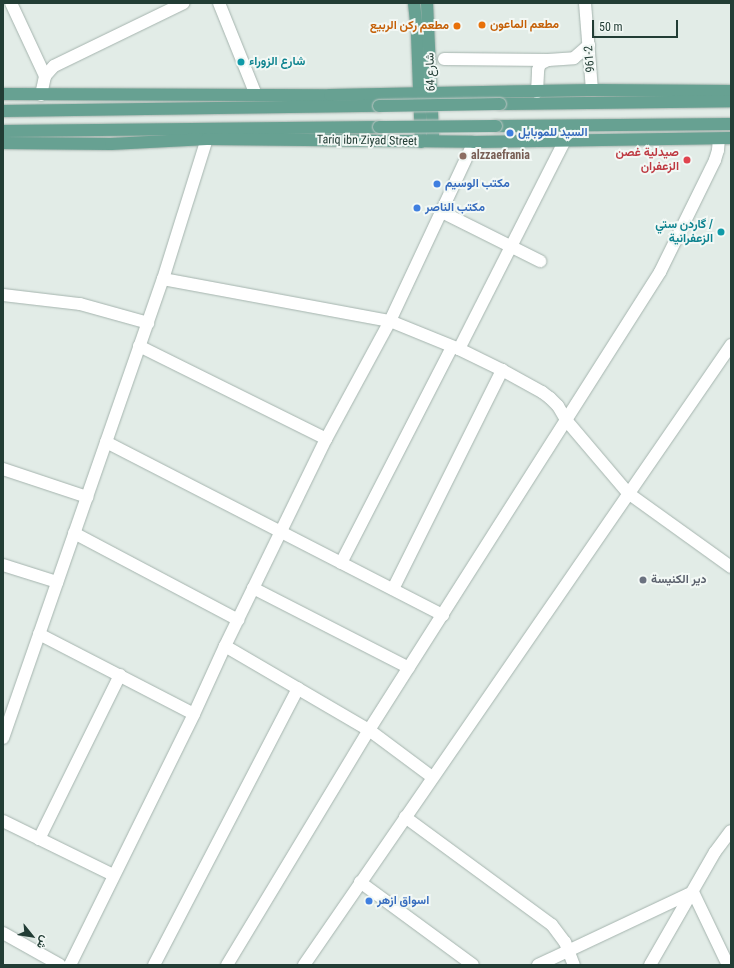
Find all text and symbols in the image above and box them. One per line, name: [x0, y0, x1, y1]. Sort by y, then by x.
scale bar: [594, 12, 680, 38]
place label: مطعم الماعون: [490, 18, 559, 32]
place label: مطعم ركن الربيع: [370, 19, 449, 33]
marker: مطعم الماعون: [477, 20, 487, 30]
text: 50 m: [599, 20, 623, 34]
marker: مطعم ركن الربيع: [452, 21, 462, 31]
street label: 961-2: [582, 45, 598, 73]
street label: شارع 64: [423, 52, 439, 92]
place label: شارع الزوراء: [249, 55, 305, 69]
marker: شارع الزوراء: [236, 57, 246, 67]
place label: السيد للموبايل: [518, 126, 588, 140]
marker: السيد للموبايل: [505, 128, 515, 138]
street label: Tariq ibn Ziyad Street: [317, 133, 417, 149]
place label: صيدلية غصن الزعفران: [615, 146, 679, 174]
place label: alzzaefrania: [471, 149, 530, 163]
marker: alzzaefrania: [458, 151, 468, 161]
marker: صيدلية غصن الزعفران: [682, 155, 692, 165]
place label: مكتب الوسيم: [445, 177, 510, 191]
marker: مكتب الوسيم: [432, 179, 442, 189]
place label: مكتب الناصر: [425, 201, 485, 215]
marker: مكتب الناصر: [412, 203, 422, 213]
place label: گاردن ستي / الزعفرانية: [655, 218, 713, 246]
marker: گاردن ستي / الزعفرانية: [716, 227, 726, 237]
place label: دير الكنيسة: [651, 573, 707, 587]
marker: دير الكنيسة: [638, 575, 648, 585]
place label: اسواق ازهر: [377, 894, 429, 908]
marker: اسواق ازهر: [364, 896, 374, 906]
north arrow: [12, 916, 52, 956]
text: ش: [34, 933, 52, 951]

